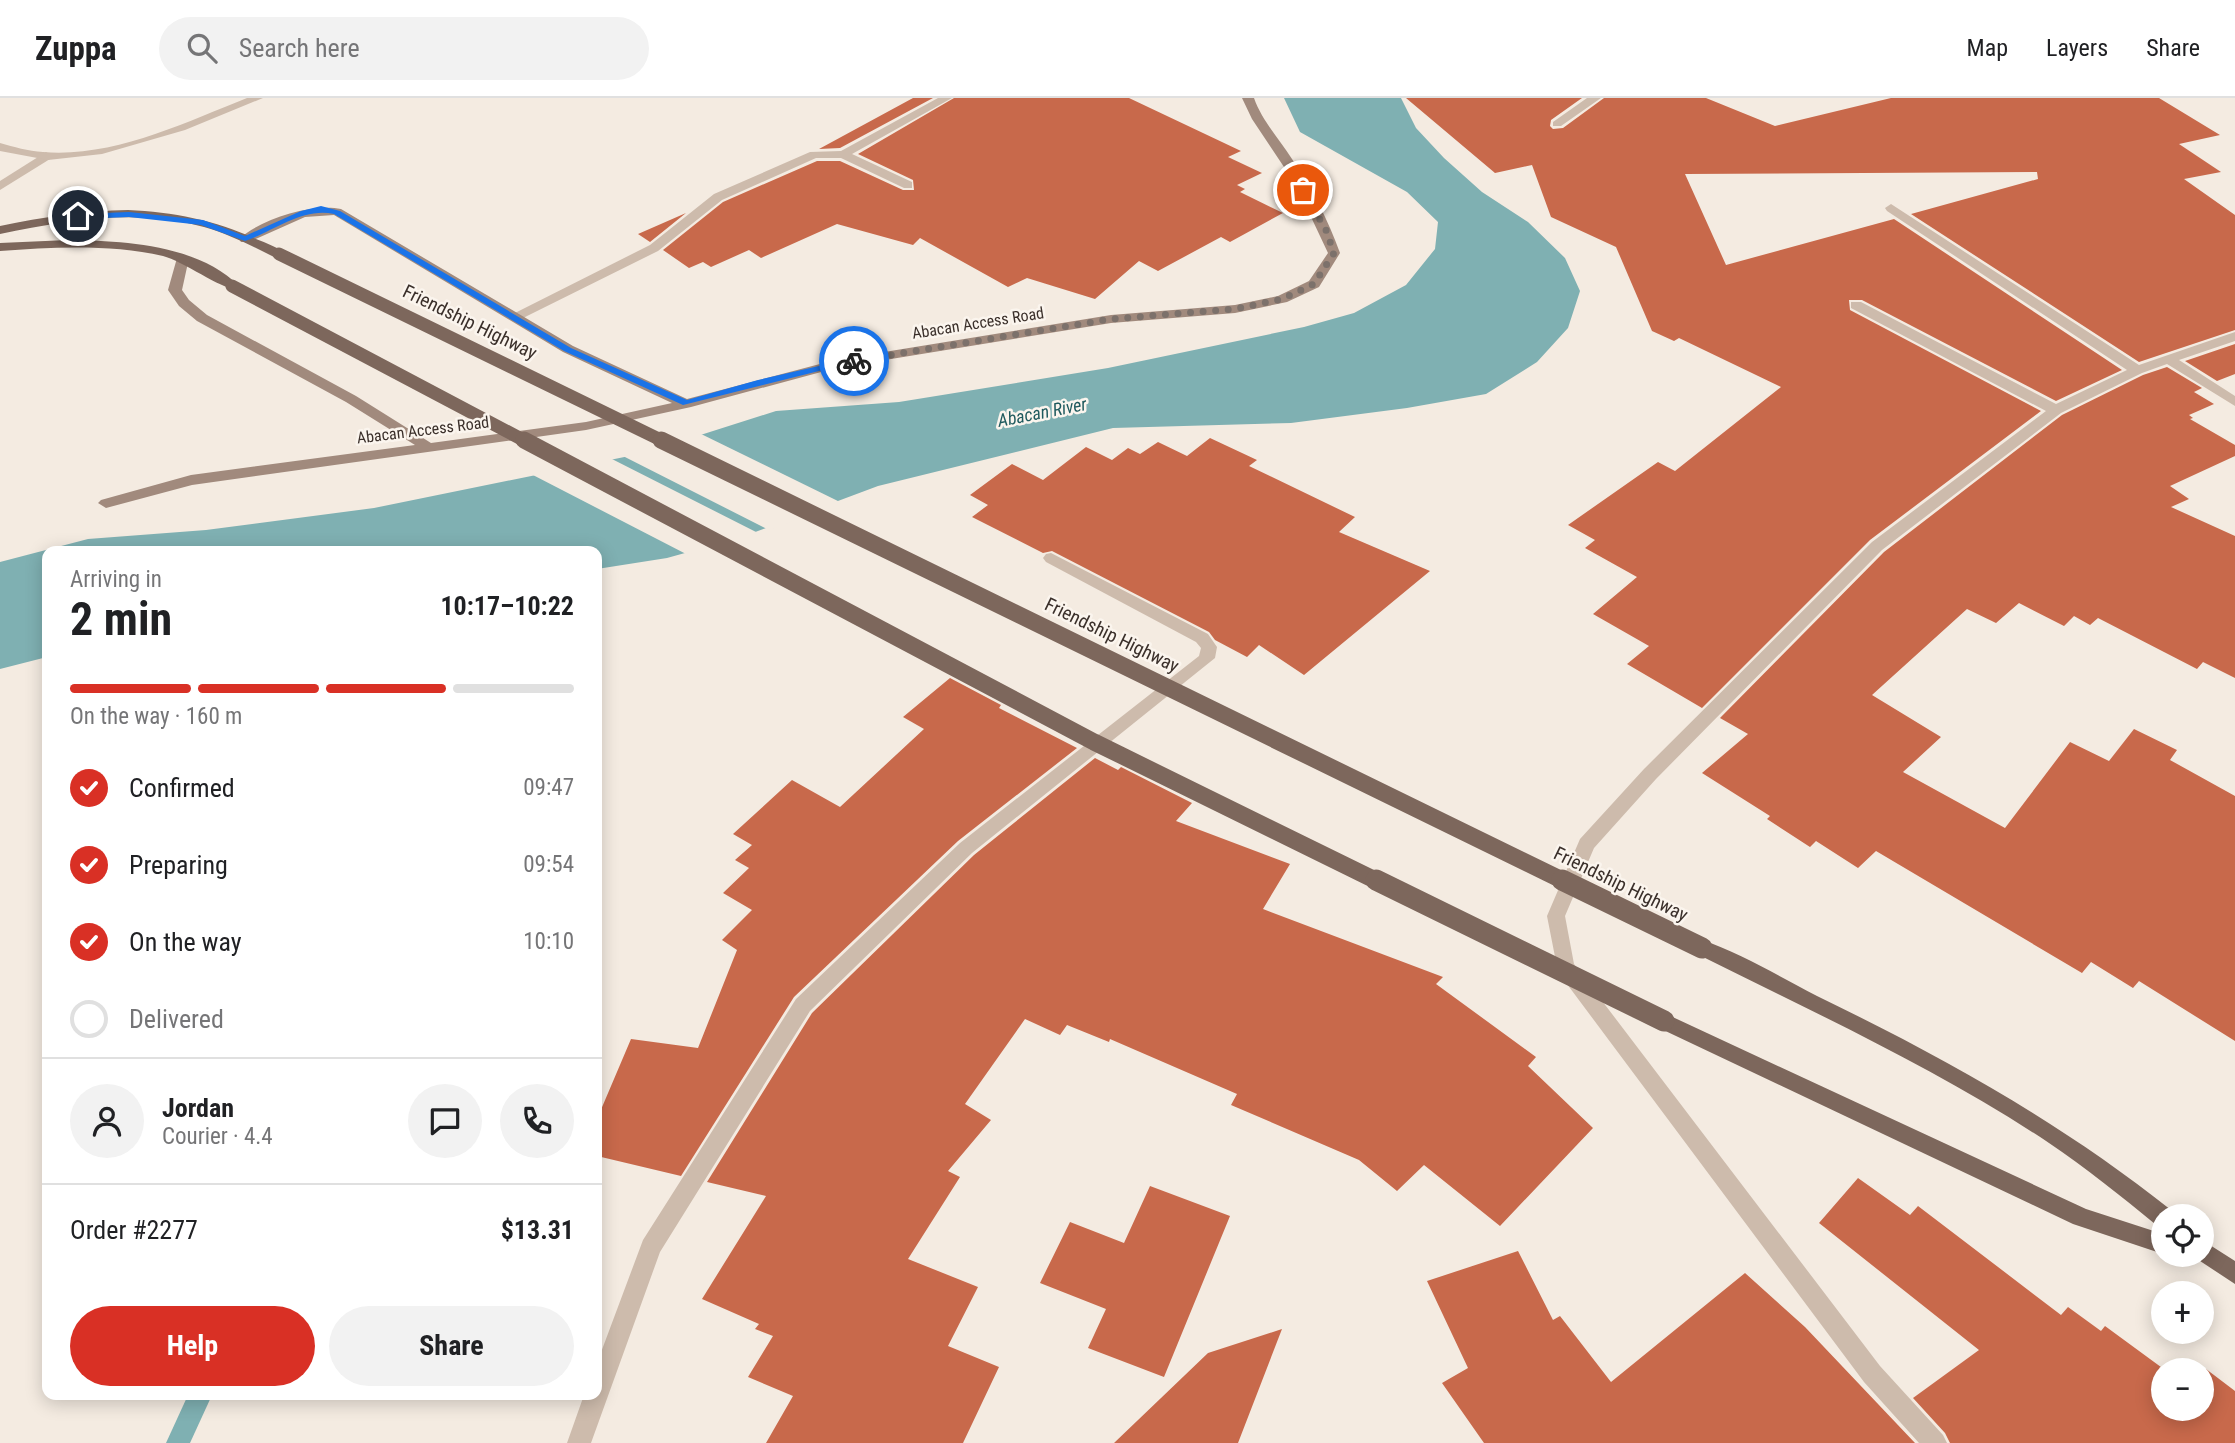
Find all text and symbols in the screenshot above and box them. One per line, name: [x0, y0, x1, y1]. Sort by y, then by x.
search box: [159, 17, 649, 80]
text: Zuppa: [35, 29, 117, 68]
icon: search: [183, 29, 221, 67]
text: Search here: [239, 33, 360, 63]
text: Map: [1967, 34, 2008, 62]
text: Layers: [2046, 34, 2108, 62]
text: Share: [2146, 34, 2200, 62]
pin: [1273, 160, 1333, 220]
icon: bag: [1284, 171, 1322, 209]
pin: [48, 186, 108, 246]
icon: home: [59, 197, 97, 235]
street label: Friendship Highway: [399, 280, 541, 364]
street label: Abacan Access Road: [911, 303, 1045, 343]
courier: [819, 326, 889, 396]
icon: bike: [835, 342, 873, 380]
water label: Abacan River: [995, 393, 1089, 431]
street label: Abacan Access Road: [356, 412, 490, 448]
text: Arriving in: [70, 566, 162, 593]
text: 10:17–10:22: [440, 591, 574, 621]
text: 2 min: [70, 592, 172, 646]
street label: Friendship Highway: [1041, 593, 1183, 677]
text: On the way · 160 m: [70, 703, 242, 730]
icon: check: [70, 769, 108, 807]
text: Confirmed: [129, 773, 235, 803]
text: 09:47: [523, 774, 574, 801]
street label: Friendship Highway: [1550, 842, 1692, 926]
icon: check: [70, 846, 108, 884]
text: Preparing: [129, 850, 228, 880]
text: 09:54: [523, 851, 574, 878]
icon: check: [70, 923, 108, 961]
text: On the way: [129, 927, 242, 957]
text: 10:10: [523, 928, 574, 955]
text: Delivered: [129, 1004, 224, 1034]
button: person: [70, 1084, 144, 1158]
button: chat: [408, 1084, 482, 1158]
button: phone: [500, 1084, 574, 1158]
text: Jordan: [162, 1093, 234, 1123]
text: Courier · 4.4: [162, 1123, 273, 1150]
map controls: [2151, 1204, 2214, 1421]
button: locate: [2151, 1204, 2214, 1267]
text: Order #2277: [70, 1215, 198, 1245]
text: $13.31: [501, 1215, 574, 1245]
button: +: [2151, 1281, 2214, 1344]
button: Help: [70, 1306, 315, 1386]
button: Share: [329, 1306, 574, 1386]
button: −: [2151, 1358, 2214, 1421]

